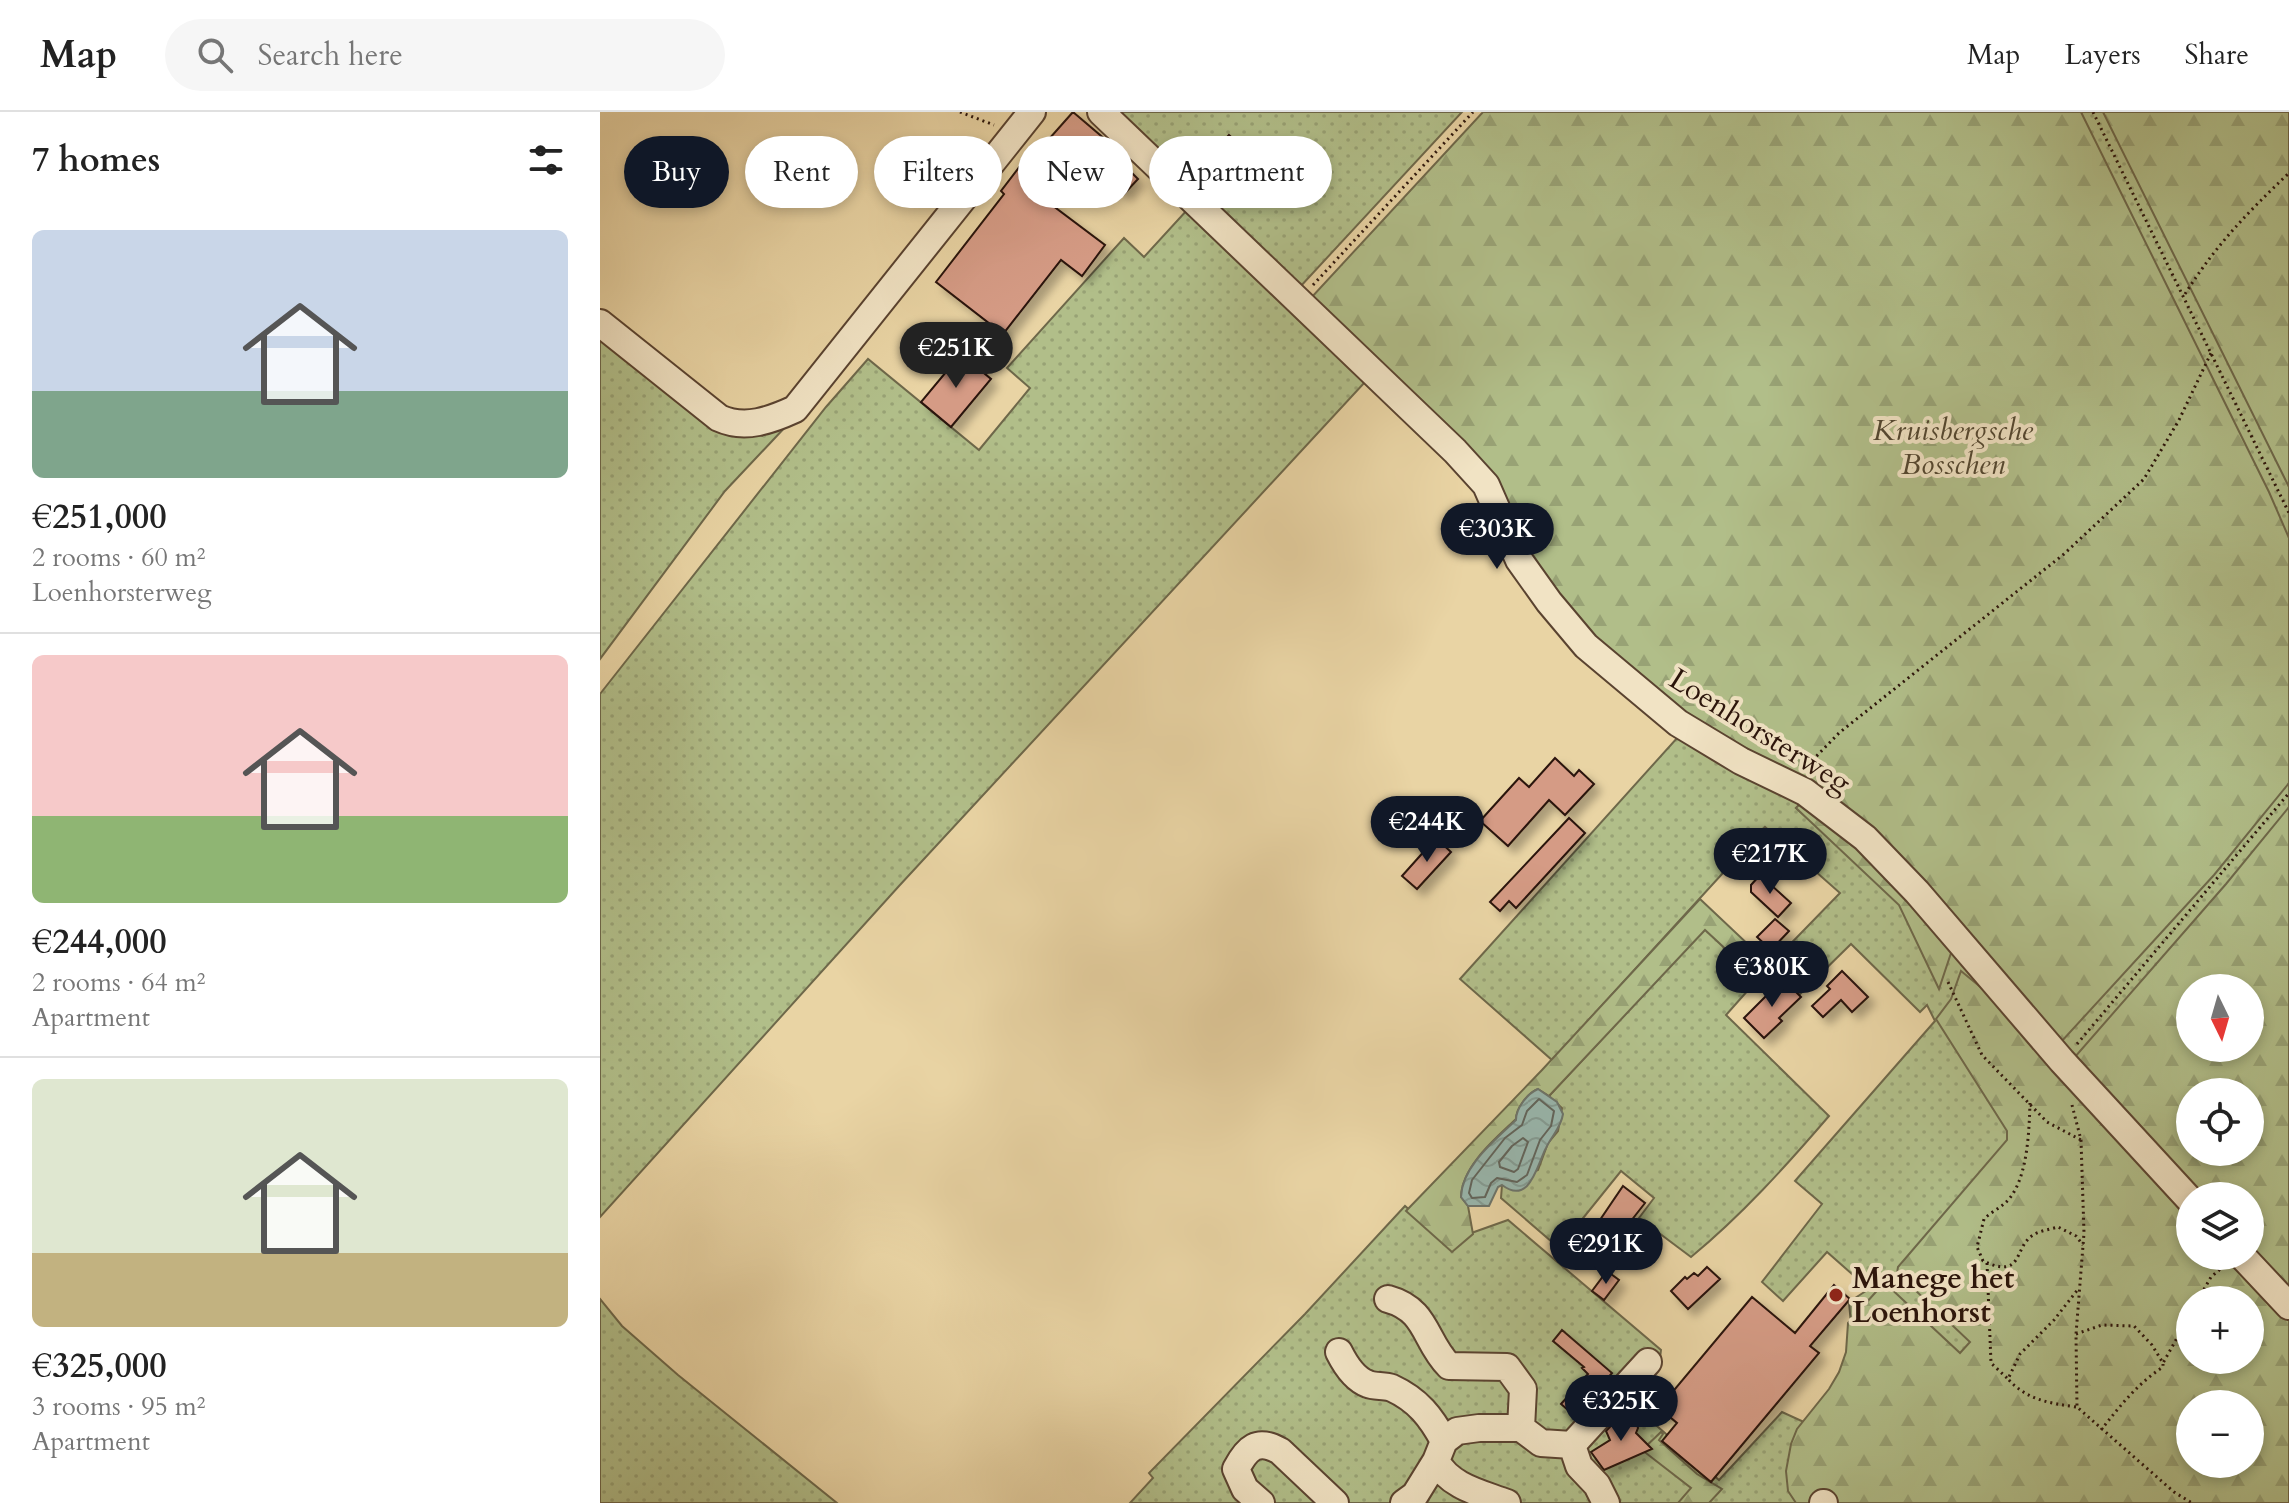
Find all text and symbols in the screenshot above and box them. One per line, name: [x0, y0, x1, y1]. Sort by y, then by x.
search box: [165, 19, 725, 91]
text: Map: [40, 29, 117, 81]
icon: search: [193, 33, 237, 77]
text: Search here: [257, 35, 403, 76]
text: Map: [1967, 36, 2020, 74]
text: Layers: [2064, 36, 2141, 74]
text: Share: [2185, 36, 2249, 74]
chip: Buy: [624, 136, 729, 208]
chip: Rent: [745, 136, 858, 208]
chip: Filters: [874, 136, 1002, 208]
chip: New: [1018, 136, 1133, 208]
chip: Apartment: [1149, 136, 1332, 208]
text: 7 homes: [32, 137, 160, 183]
icon: filters: [524, 138, 568, 182]
icon: home: [228, 282, 372, 426]
pin: €251K: [900, 322, 1012, 390]
text: €251K: [918, 330, 994, 365]
park label: Kruisbergsche Bosschen: [1873, 410, 2034, 485]
text: €251,000: [32, 494, 167, 540]
pin: €303K: [1441, 503, 1553, 571]
text: €303K: [1459, 511, 1535, 546]
text: 2 rooms · 60 m²: [32, 540, 205, 575]
text: Loenhorsterweg: [32, 575, 212, 610]
street label: Loenhorsterweg: [1661, 659, 1859, 803]
icon: home: [228, 707, 372, 851]
pin: €244K: [1371, 796, 1483, 864]
text: €244K: [1389, 804, 1465, 839]
pin: €217K: [1714, 828, 1826, 896]
text: €217K: [1732, 836, 1808, 871]
text: €244,000: [32, 919, 167, 965]
pin: €380K: [1716, 941, 1828, 1009]
text: €380K: [1734, 949, 1810, 984]
text: 2 rooms · 64 m²: [32, 965, 205, 1000]
north arrow: [2176, 974, 2264, 1062]
map controls: [2176, 974, 2264, 1478]
text: Apartment: [32, 1000, 150, 1035]
button: locate: [2176, 1078, 2264, 1166]
icon: home: [228, 1131, 372, 1275]
button: layers: [2176, 1182, 2264, 1270]
pin: €291K: [1550, 1218, 1662, 1286]
text: €291K: [1568, 1226, 1644, 1261]
place label: Manege het Loenhorst: [1852, 1258, 2015, 1333]
marker: Manege het Loenhorst: [1827, 1286, 1845, 1304]
button: +: [2176, 1286, 2264, 1374]
text: €325,000: [32, 1343, 167, 1389]
pin: €325K: [1565, 1375, 1677, 1443]
text: €325K: [1583, 1383, 1659, 1418]
text: 3 rooms · 95 m²: [32, 1389, 205, 1424]
button: −: [2176, 1390, 2264, 1478]
text: Apartment: [32, 1424, 150, 1459]

